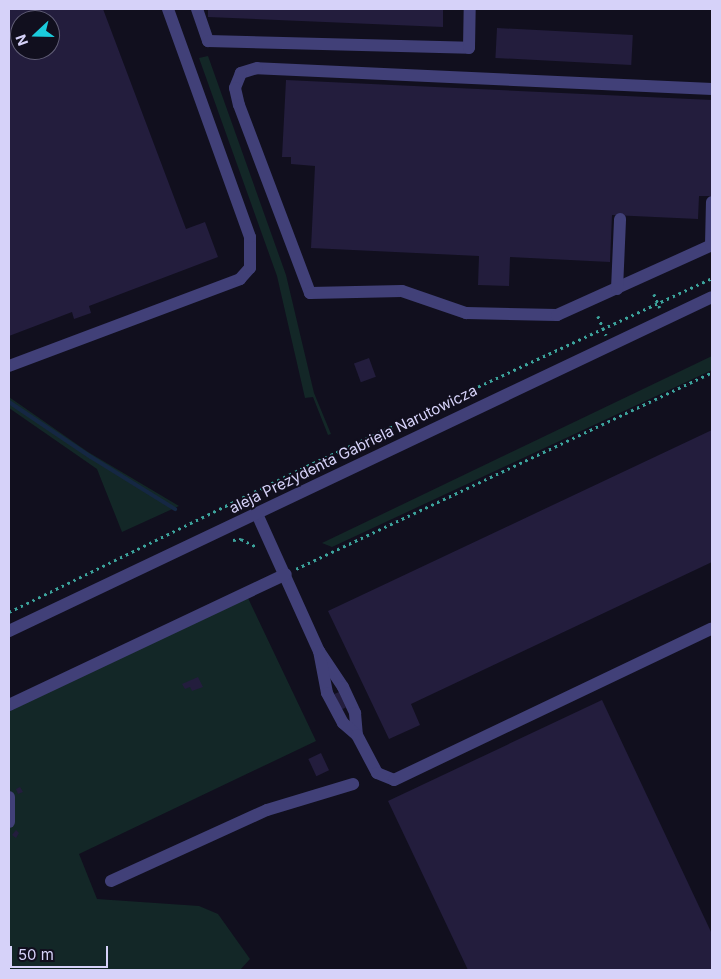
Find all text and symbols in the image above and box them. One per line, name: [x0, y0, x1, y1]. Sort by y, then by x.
north arrow: [10, 10, 60, 60]
text: N: [12, 32, 31, 48]
street label: aleja Prezydenta Gabriela Narutowicza: [226, 381, 480, 517]
scale bar: [12, 936, 110, 968]
text: 50 m: [18, 945, 54, 964]

